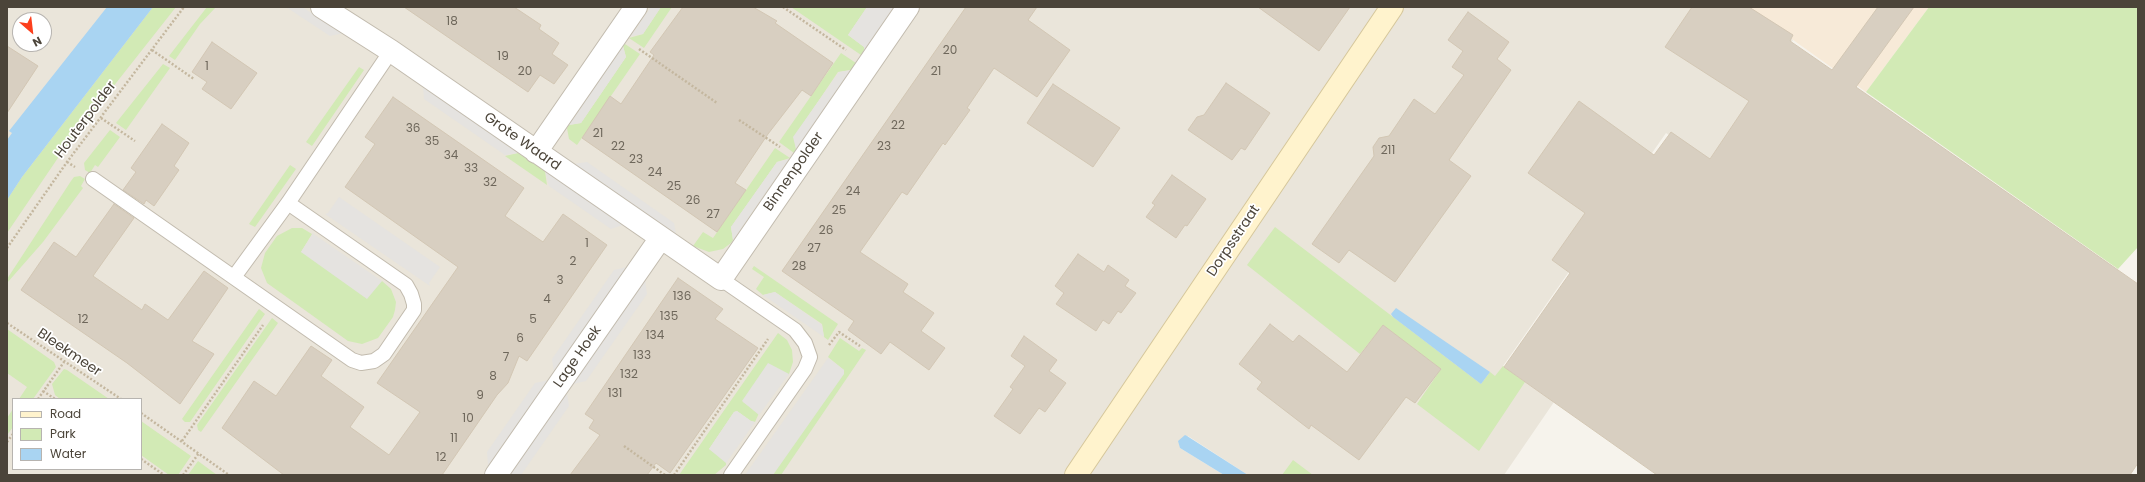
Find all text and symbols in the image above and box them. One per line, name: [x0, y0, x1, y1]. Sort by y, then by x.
north arrow: [12, 12, 52, 52]
house number: 18: [446, 15, 458, 29]
text: N: [30, 33, 45, 51]
house number: 20: [943, 44, 957, 58]
house number: 19: [497, 50, 509, 64]
house number: 1: [205, 60, 209, 74]
house number: 20: [518, 65, 532, 79]
house number: 21: [931, 65, 941, 79]
street label: Houterpolder: [52, 78, 120, 162]
street label: Grote Waard: [480, 109, 564, 175]
house number: 22: [891, 119, 905, 133]
house number: 36: [406, 122, 420, 136]
house number: 21: [593, 127, 603, 141]
street label: Binnenpolder: [760, 129, 828, 215]
house number: 35: [425, 135, 439, 149]
house number: 22: [611, 140, 625, 154]
house number: 23: [877, 140, 891, 154]
house number: 211: [1381, 144, 1395, 158]
house number: 34: [444, 149, 458, 163]
house number: 23: [629, 153, 643, 167]
house number: 33: [464, 162, 478, 176]
house number: 24: [648, 166, 662, 180]
house number: 32: [483, 176, 497, 190]
house number: 25: [667, 180, 681, 194]
house number: 24: [846, 185, 860, 199]
house number: 26: [686, 194, 700, 208]
street label: Dorpsstraat: [1204, 202, 1264, 280]
house number: 25: [832, 204, 846, 218]
house number: 27: [706, 208, 720, 222]
house number: 26: [819, 224, 833, 238]
house number: 1: [585, 237, 589, 251]
house number: 27: [807, 242, 821, 256]
house number: 2: [570, 255, 576, 269]
house number: 28: [792, 260, 806, 274]
house number: 3: [556, 274, 564, 288]
house number: 136: [673, 290, 691, 304]
house number: 4: [543, 293, 551, 307]
house number: 135: [660, 310, 678, 324]
house number: 12: [78, 313, 88, 327]
house number: 5: [529, 313, 537, 327]
street label: Lage Hoek: [550, 323, 606, 391]
street label: Bleekmeer: [34, 325, 104, 381]
house number: 134: [646, 329, 664, 343]
house number: 6: [516, 332, 524, 346]
house number: 133: [633, 349, 651, 363]
house number: 7: [503, 351, 509, 365]
house number: 132: [620, 368, 638, 382]
house number: 8: [489, 370, 497, 384]
house number: 131: [608, 387, 622, 401]
house number: 9: [476, 389, 484, 403]
legend: [12, 398, 142, 470]
text: Road: [50, 405, 81, 422]
house number: 10: [462, 412, 474, 426]
text: Park: [50, 425, 76, 442]
house number: 11: [450, 432, 458, 446]
text: Water: [50, 445, 86, 462]
house number: 12: [436, 451, 446, 465]

